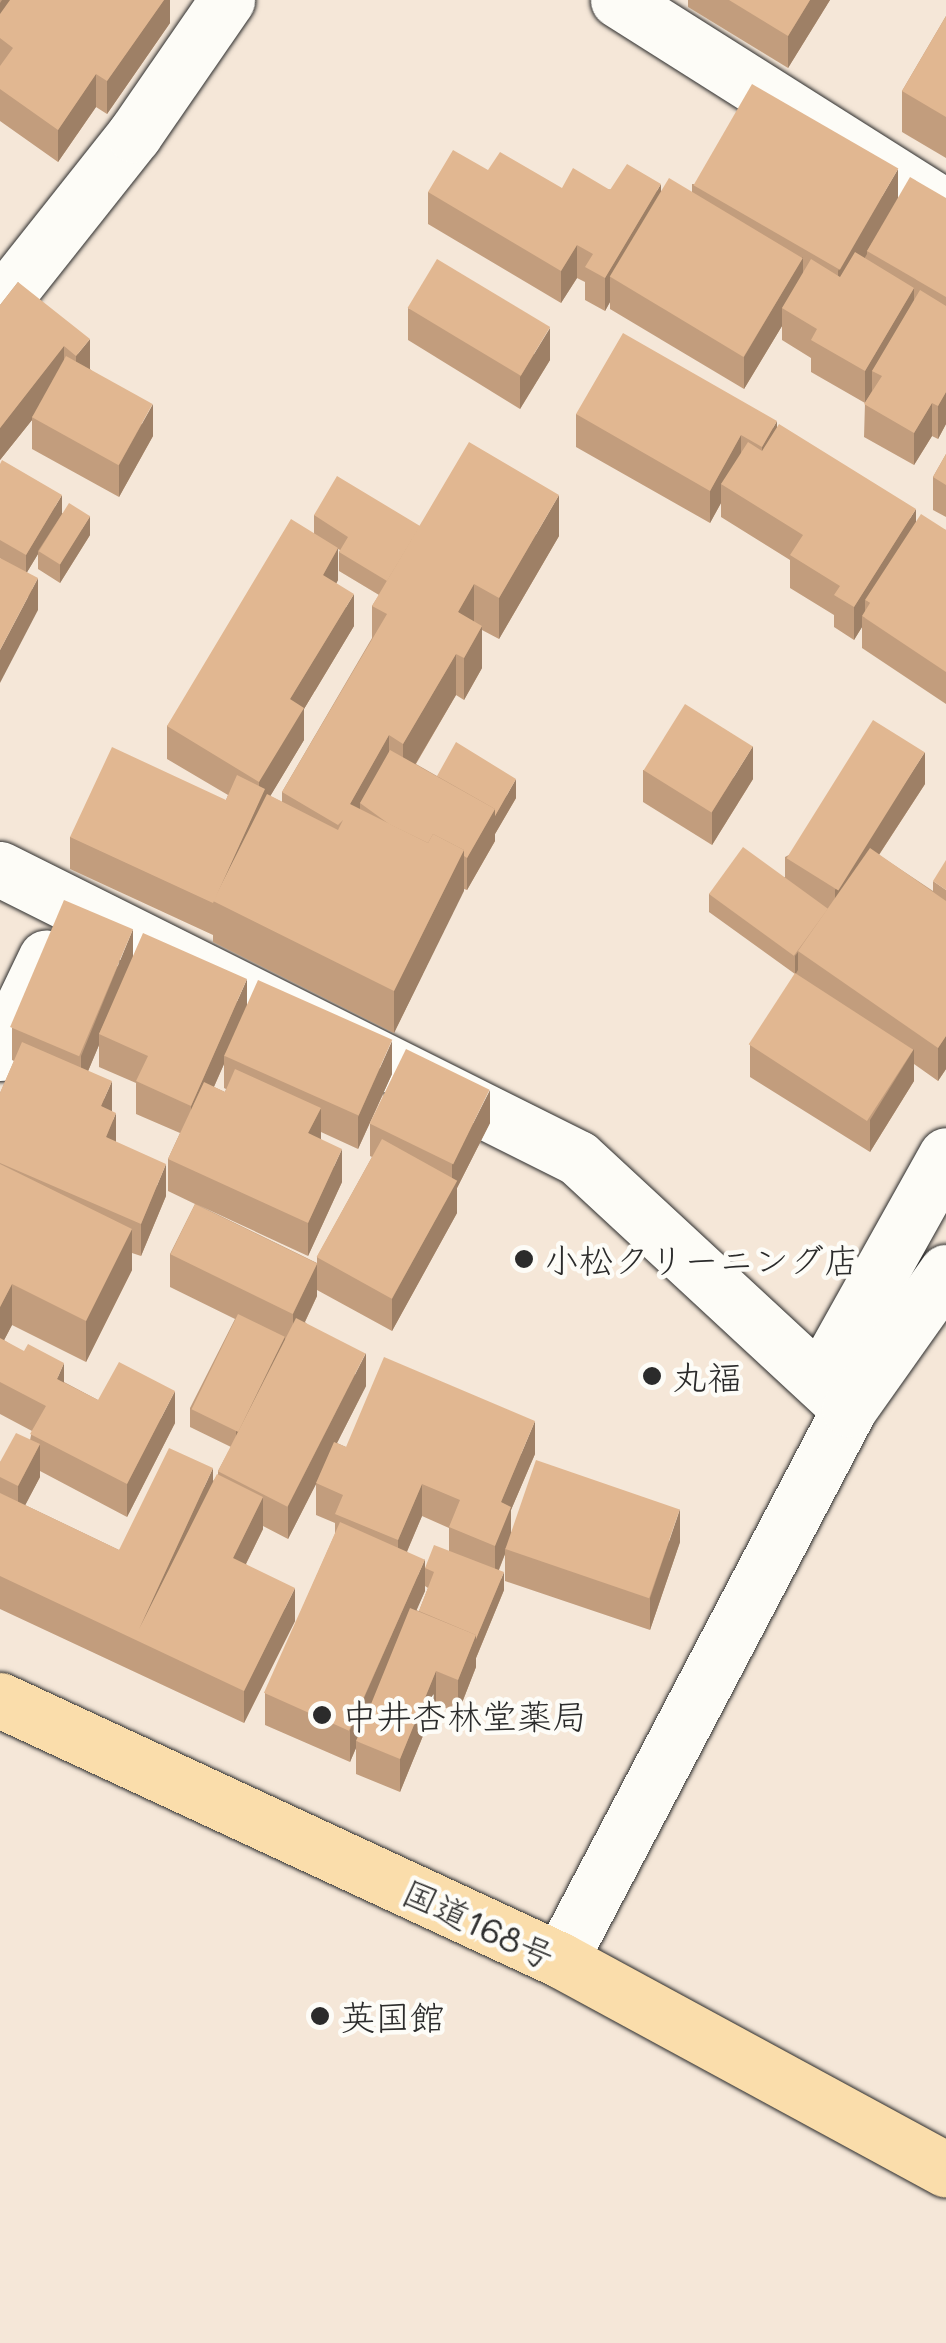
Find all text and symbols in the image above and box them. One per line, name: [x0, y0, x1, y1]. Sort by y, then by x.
place label: 小松クリーニング店: [544, 1238, 859, 1280]
marker: 小松クリーニング店: [513, 1248, 535, 1270]
place label: 丸福: [672, 1355, 742, 1397]
marker: 丸福: [641, 1365, 663, 1387]
place label: 中井杏林堂薬局: [342, 1694, 587, 1736]
marker: 中井杏林堂薬局: [311, 1704, 333, 1726]
street label: 国道168号: [396, 1870, 562, 1976]
place label: 英国館: [340, 1995, 445, 2037]
marker: 英国館: [309, 2005, 331, 2027]

